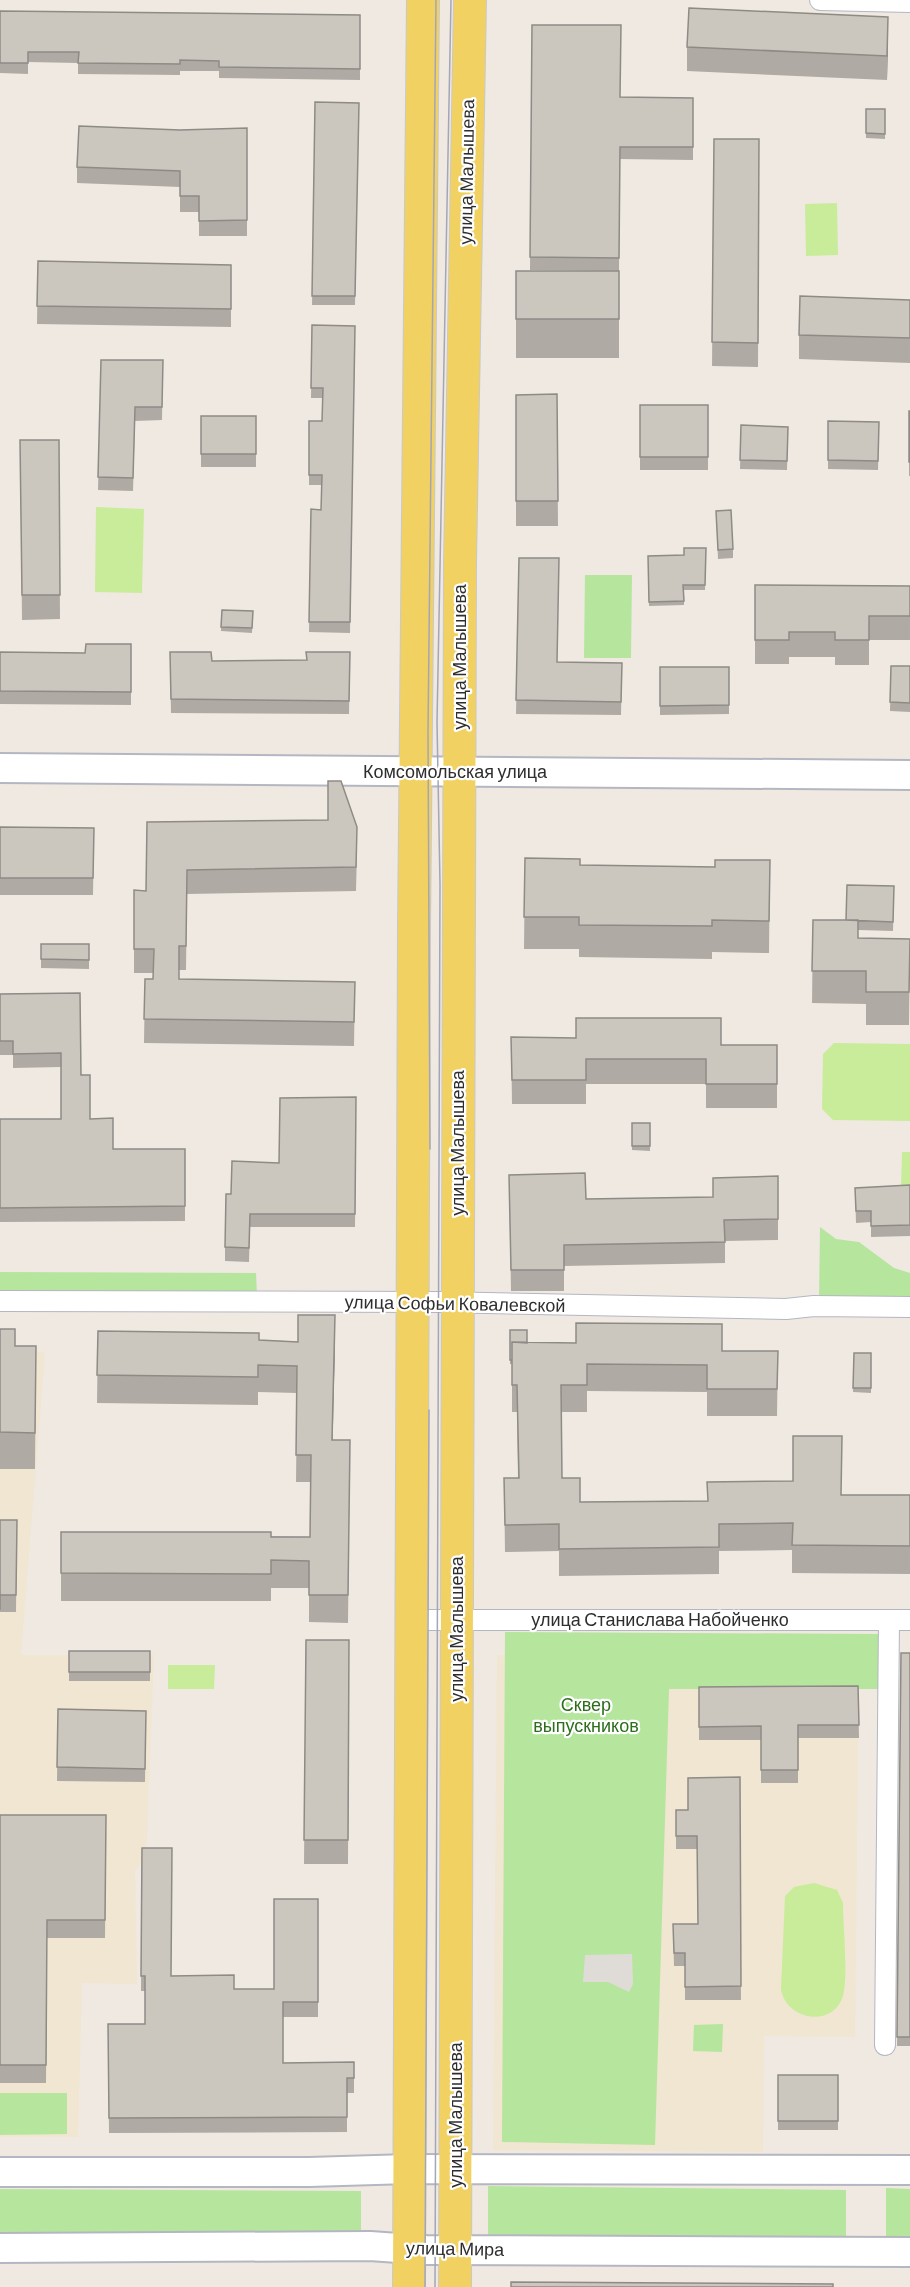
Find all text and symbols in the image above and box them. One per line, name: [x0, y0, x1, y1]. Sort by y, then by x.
street label: улица Малышева: [454, 98, 478, 245]
street label: улица Малышева: [448, 583, 470, 730]
street label: Комсомольская улица: [363, 760, 548, 782]
street label: улица Малышева: [446, 1069, 468, 1216]
street label: улица Софьи Ковалевской: [344, 1290, 566, 1316]
street label: улица Малышева: [445, 1555, 467, 1702]
street label: улица Станислава Набойченко: [531, 1608, 789, 1630]
park label: Сквер выпускников: [533, 1693, 639, 1736]
street label: улица Малышева: [444, 2041, 466, 2188]
street label: улица Мира: [406, 2236, 505, 2260]

